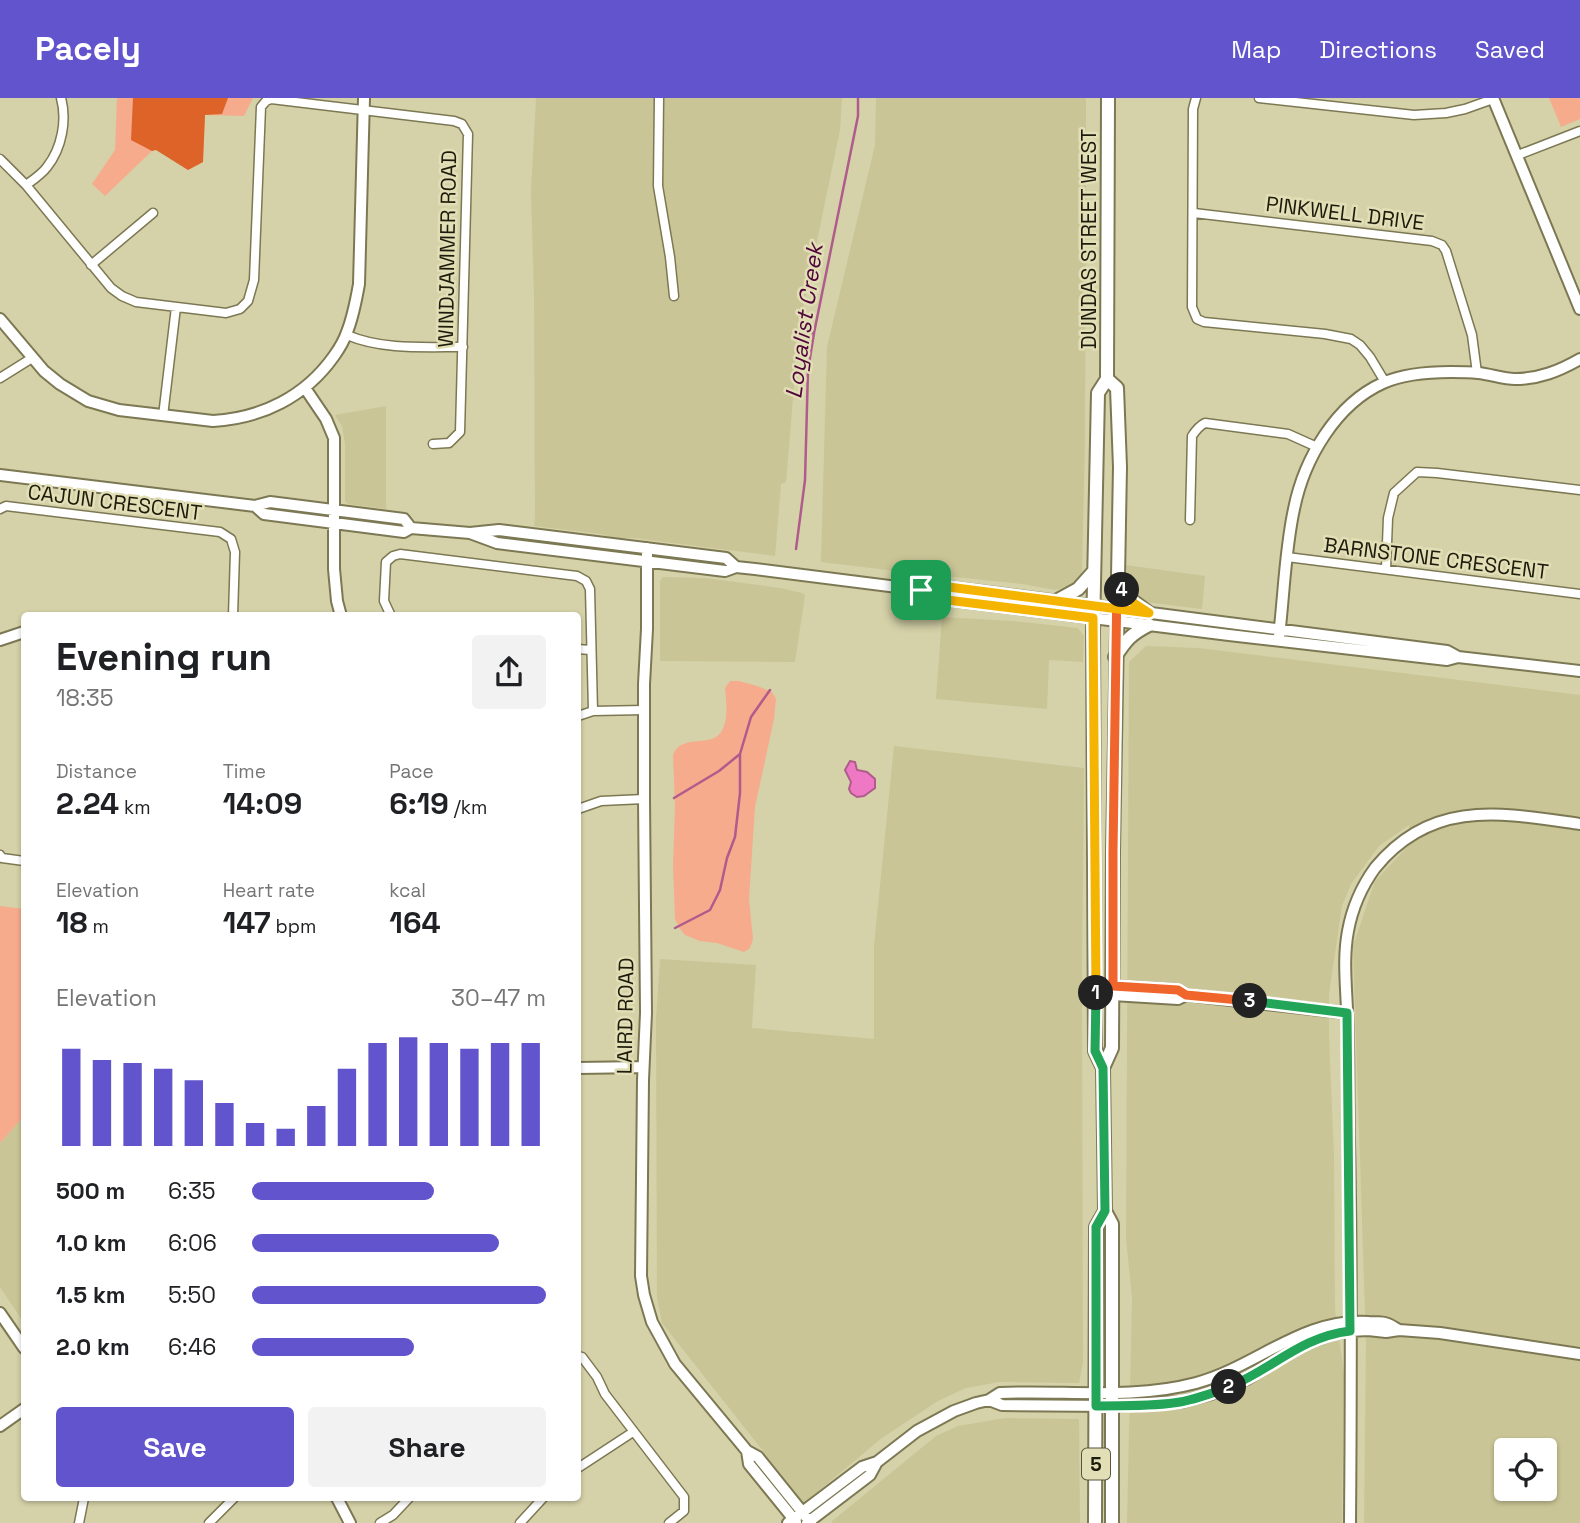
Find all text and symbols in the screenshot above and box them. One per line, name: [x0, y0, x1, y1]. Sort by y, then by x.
text: Pacely: [35, 28, 141, 70]
text: Map: [1231, 34, 1281, 65]
text: Directions: [1319, 34, 1437, 65]
text: Saved: [1475, 34, 1545, 65]
street label: DUNDAS STREET WEST: [1075, 129, 1102, 349]
street label: WINDJAMMER ROAD: [432, 150, 462, 348]
street label: PINKWELL DRIVE: [1264, 190, 1426, 236]
water label: Loyalist Creek: [778, 239, 830, 400]
street label: CAJUN CRESCENT: [26, 478, 204, 526]
street label: BARNSTONE CRESCENT: [1322, 531, 1550, 585]
pin: [891, 560, 951, 620]
icon: arrive: [902, 571, 940, 609]
pin: 4: [1104, 573, 1140, 608]
text: 4: [1115, 577, 1128, 602]
text: Evening run: [56, 633, 272, 681]
button: share: [472, 635, 546, 709]
text: 18:35: [56, 683, 113, 713]
text: Distance: [56, 759, 137, 784]
text: Time: [223, 759, 266, 784]
text: Pace: [389, 759, 434, 784]
text: 2.24: [56, 784, 119, 823]
text: 14:09: [223, 784, 302, 823]
text: 6:19: [389, 784, 449, 823]
text: km: [119, 795, 151, 820]
text: /km: [449, 795, 487, 820]
text: Elevation: [56, 878, 139, 903]
text: Heart rate: [223, 878, 315, 903]
text: kcal: [389, 878, 426, 903]
text: 18: [56, 903, 88, 942]
text: 147: [223, 903, 271, 942]
text: 164: [389, 903, 441, 942]
text: m: [88, 914, 109, 939]
text: bpm: [271, 914, 316, 939]
street label: LAIRD ROAD: [610, 957, 640, 1075]
pin: 1: [1078, 976, 1114, 1010]
text: 1: [1091, 980, 1100, 1005]
text: Elevation: [56, 983, 157, 1013]
text: 30–47 m: [451, 983, 546, 1013]
pin: 3: [1232, 984, 1268, 1018]
text: 3: [1244, 988, 1255, 1013]
text: 500 m: [56, 1176, 125, 1206]
text: 6:35: [168, 1176, 216, 1206]
text: 1.0 km: [56, 1228, 126, 1258]
text: 6:06: [168, 1228, 217, 1258]
text: 1.5 km: [56, 1280, 126, 1310]
text: 5:50: [168, 1280, 216, 1310]
text: 2.0 km: [56, 1332, 130, 1362]
text: 6:46: [168, 1332, 216, 1362]
pin: 2: [1212, 1370, 1246, 1404]
text: 2: [1223, 1374, 1234, 1399]
button: Save: [56, 1407, 294, 1487]
button: Share: [308, 1407, 546, 1487]
map controls: [1494, 1438, 1557, 1501]
button: locate: [1494, 1438, 1557, 1501]
road number: 5: [1082, 1448, 1110, 1480]

